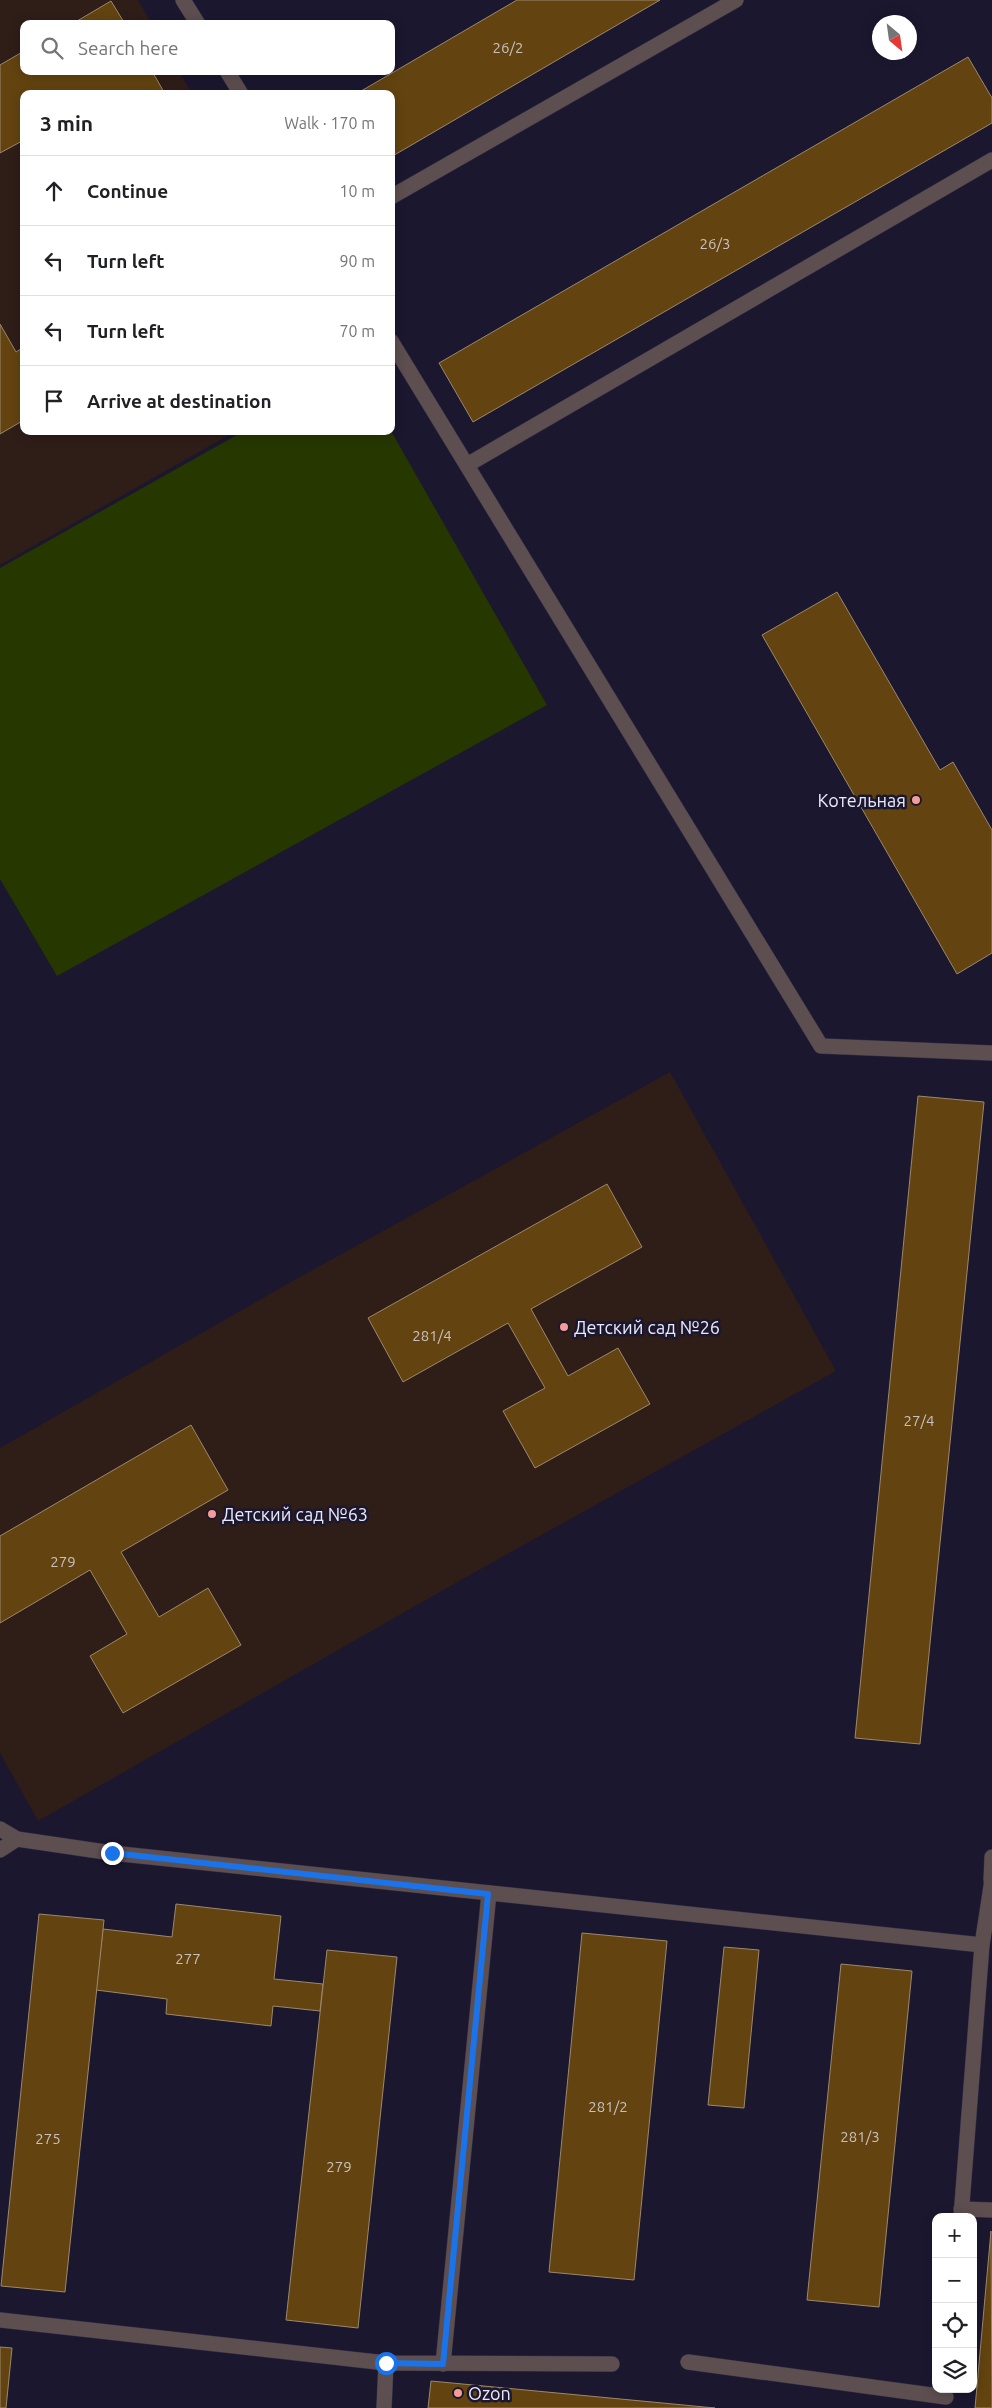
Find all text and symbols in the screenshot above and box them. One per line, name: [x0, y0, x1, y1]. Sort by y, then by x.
north arrow: [872, 15, 917, 60]
search box: [20, 20, 395, 75]
icon: search: [38, 34, 66, 62]
text: Search here: [78, 37, 178, 59]
house number: 26/2: [493, 39, 523, 56]
text: 3 min: [40, 111, 93, 135]
text: Walk · 170 m: [284, 114, 375, 132]
icon: ahead: [40, 177, 68, 205]
text: Continue: [87, 180, 168, 202]
text: 10 m: [339, 182, 375, 200]
house number: 26/3: [700, 235, 730, 252]
icon: left: [40, 247, 68, 275]
text: Turn left: [87, 250, 165, 272]
text: 90 m: [339, 252, 375, 270]
icon: left: [40, 317, 68, 345]
text: Turn left: [87, 320, 165, 342]
text: 70 m: [339, 322, 375, 340]
icon: arrive: [40, 387, 68, 415]
text: Arrive at destination: [87, 390, 272, 412]
place label: Котельная: [817, 790, 906, 810]
marker: Котельная: [910, 794, 922, 806]
place label: Детский сад №26: [574, 1317, 720, 1337]
marker: Детский сад №26: [558, 1321, 570, 1333]
house number: 281/4: [412, 1327, 452, 1344]
house number: 27/4: [904, 1412, 934, 1429]
place label: Детский сад №63: [222, 1504, 368, 1524]
marker: Детский сад №63: [206, 1508, 218, 1520]
house number: 279: [50, 1553, 76, 1570]
route end: [101, 1842, 124, 1865]
house number: 277: [175, 1950, 201, 1967]
house number: 281/2: [588, 2098, 628, 2115]
house number: 281/3: [840, 2128, 880, 2145]
house number: 275: [35, 2130, 61, 2147]
house number: 279: [326, 2158, 352, 2175]
map controls: [932, 2213, 977, 2393]
button: +: [932, 2213, 977, 2258]
button: −: [932, 2258, 977, 2303]
button: locate: [932, 2303, 977, 2348]
button: layers: [932, 2348, 977, 2393]
route start: [375, 2352, 398, 2375]
place label: Ozon: [468, 2383, 511, 2403]
marker: Ozon: [452, 2387, 464, 2399]

